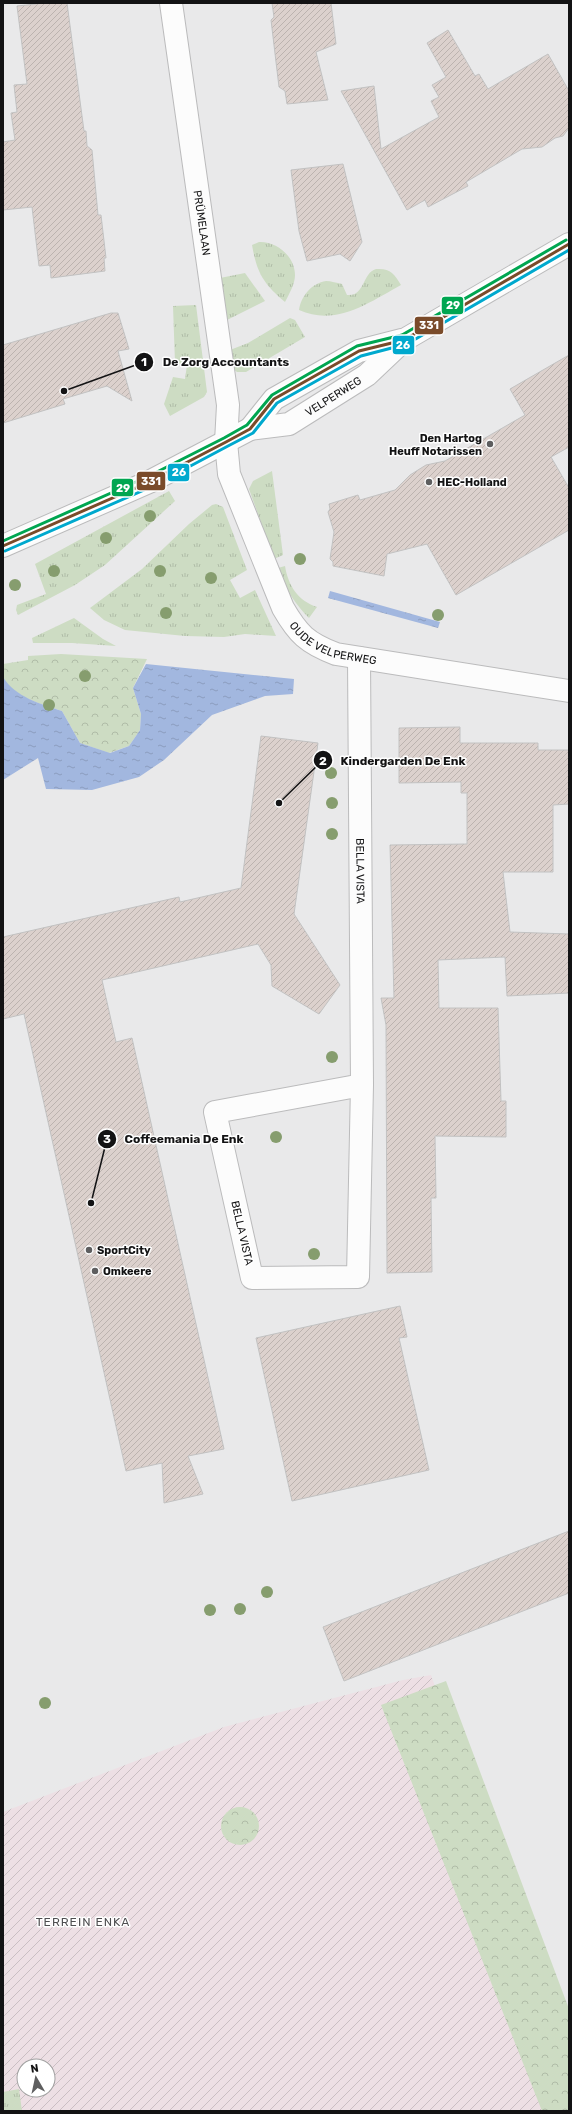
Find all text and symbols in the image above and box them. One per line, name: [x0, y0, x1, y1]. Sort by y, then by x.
street label: PRÜMELAAN: [191, 189, 213, 256]
line badge: 29: [441, 296, 464, 315]
text: 29: [446, 299, 460, 312]
line badge: 331: [414, 316, 444, 335]
text: 331: [419, 319, 439, 332]
line badge: 26: [392, 335, 415, 355]
text: 26: [396, 339, 410, 352]
callout: De Zorg Accountants: [134, 350, 297, 374]
text: 1: [141, 355, 147, 369]
text: De Zorg Accountants: [163, 355, 290, 369]
street label: VELPERWEG: [303, 374, 364, 419]
place label: Den Hartog Heuff Notarissen: [389, 432, 482, 458]
marker: Den Hartog Heuff Notarissen: [485, 439, 495, 449]
line badge: 26: [167, 463, 190, 482]
text: 26: [172, 466, 186, 479]
line badge: 331: [136, 471, 166, 491]
text: 331: [141, 475, 161, 488]
place label: HEC-Holland: [437, 476, 507, 489]
marker: HEC-Holland: [424, 477, 434, 487]
line badge: 29: [111, 478, 134, 497]
text: 29: [116, 482, 130, 495]
street label: OUDE VELPERWEG: [287, 619, 377, 667]
callout: Kindergarden De Enk: [313, 748, 474, 772]
text: 2: [319, 754, 327, 768]
text: Kindergarden De Enk: [341, 754, 465, 768]
street label: BELLA VISTA: [354, 838, 367, 905]
callout: Coffeemania De Enk: [97, 1127, 252, 1151]
text: 3: [103, 1132, 111, 1146]
text: Coffeemania De Enk: [124, 1132, 244, 1146]
street label: BELLA VISTA: [228, 1199, 256, 1267]
place label: SportCity: [97, 1244, 151, 1257]
marker: SportCity: [84, 1245, 94, 1255]
place label: Omkeere: [103, 1265, 152, 1278]
marker: Omkeere: [90, 1266, 100, 1276]
district label: TERREIN ENKA: [36, 1915, 130, 1929]
north arrow: [16, 2058, 56, 2098]
text: N: [30, 2062, 40, 2076]

